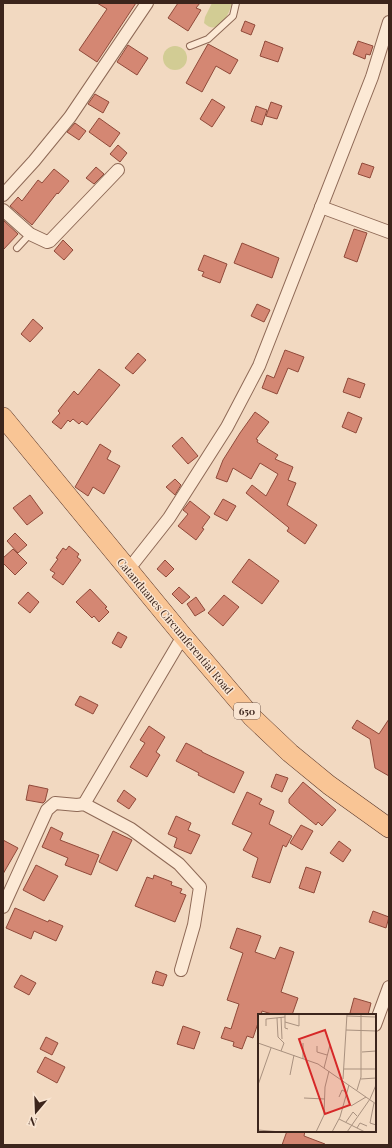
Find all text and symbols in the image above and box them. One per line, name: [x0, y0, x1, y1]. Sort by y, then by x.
street label: Catanduanes Circumferential Road: [114, 554, 237, 697]
road number: 650: [234, 703, 260, 719]
inset map: [258, 1014, 376, 1132]
north arrow: [16, 1092, 56, 1132]
text: N: [26, 1114, 39, 1130]

